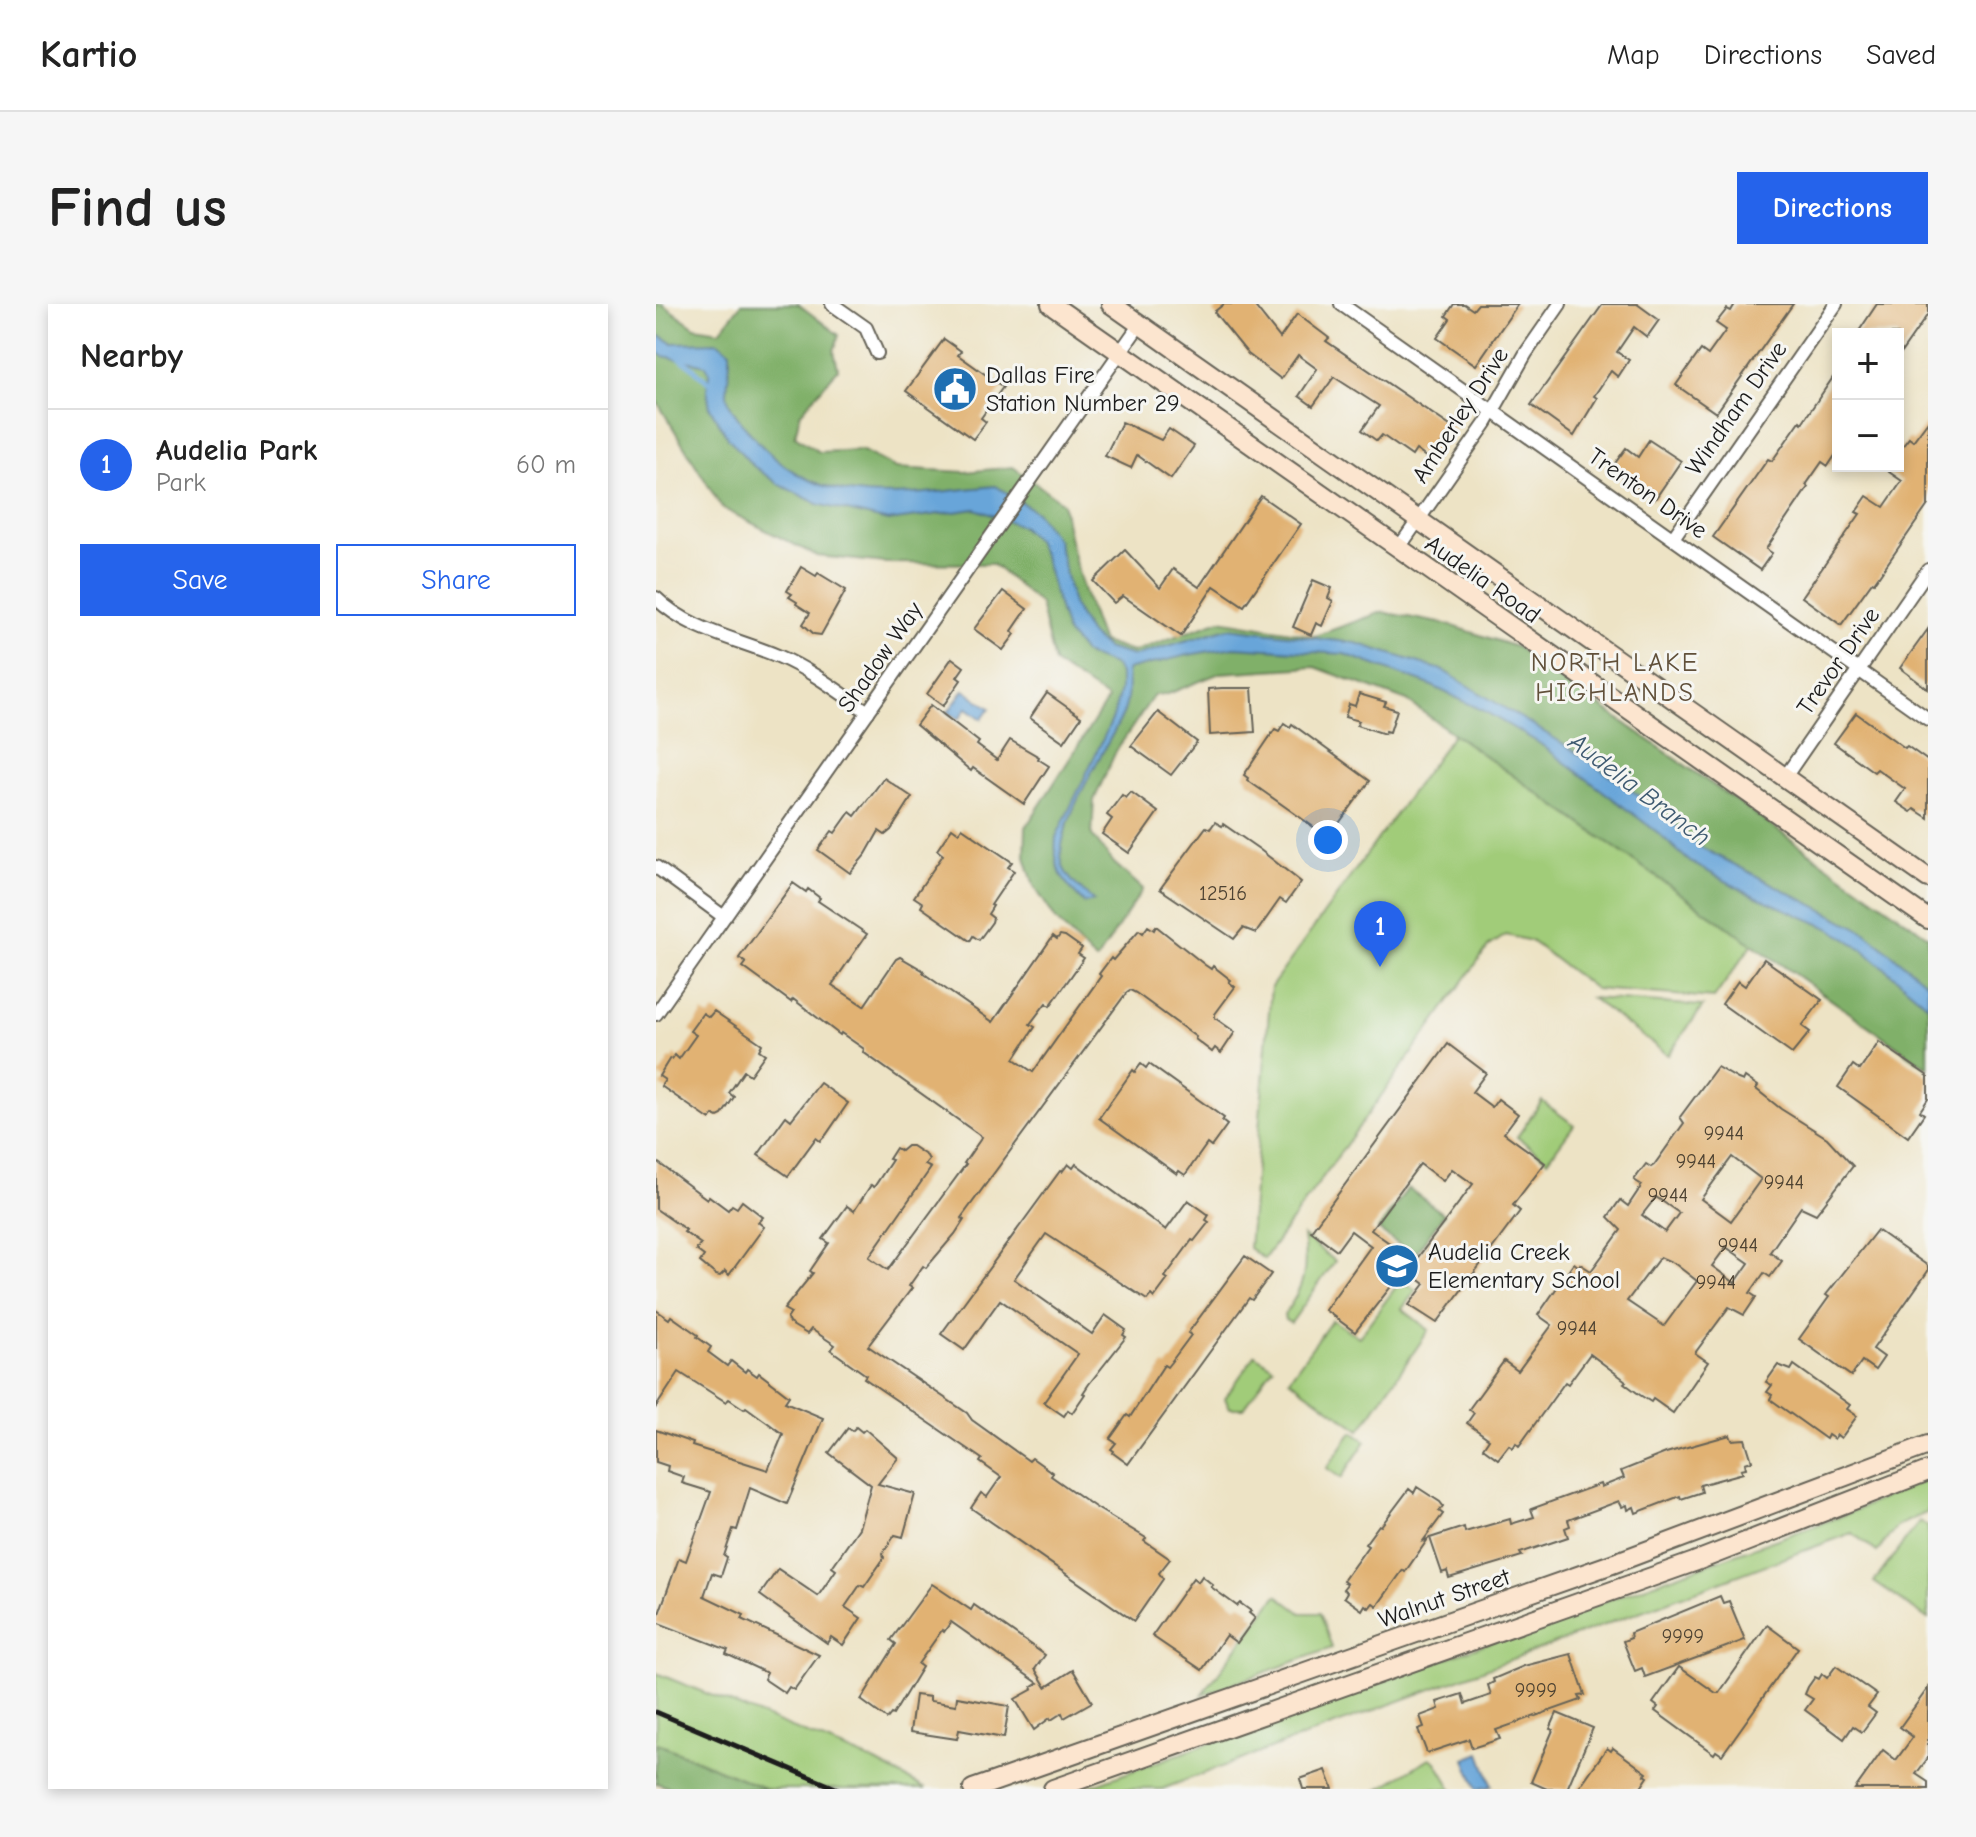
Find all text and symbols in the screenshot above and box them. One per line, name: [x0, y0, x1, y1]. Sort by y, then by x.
text: Kartio: [40, 33, 137, 77]
text: Map: [1607, 39, 1660, 71]
text: Directions: [1704, 39, 1822, 71]
text: Saved: [1866, 39, 1936, 71]
button: Directions: [1737, 172, 1928, 244]
text: Find us: [48, 176, 227, 240]
map controls: [1832, 328, 1904, 472]
button: +: [1832, 328, 1904, 400]
text: Nearby: [80, 336, 183, 376]
street label: Windham Drive: [1680, 336, 1792, 480]
street label: Amberley Drive: [1406, 342, 1514, 488]
place label: Dallas Fire Station Number 29: [986, 361, 1180, 417]
public building icon: Dallas Fire Station Number 29: [931, 365, 979, 413]
button: −: [1832, 400, 1904, 472]
text: Audelia Park: [156, 433, 317, 468]
street label: Trenton Drive: [1583, 442, 1713, 544]
text: 1: [101, 450, 111, 480]
text: 60 m: [516, 450, 576, 480]
text: Park: [156, 468, 206, 498]
street label: Audelia Road: [1420, 529, 1546, 629]
button: Save: [80, 544, 320, 616]
button: Share: [336, 544, 576, 616]
street label: Shadow Way: [832, 596, 928, 718]
street label: Trevor Drive: [1791, 602, 1885, 720]
district label: NORTH LAKE HIGHLANDS: [1531, 648, 1699, 708]
water label: Audelia Branch: [1562, 726, 1716, 853]
your location: [1308, 820, 1348, 860]
house number: 12516: [1199, 882, 1247, 905]
pin: 1: [1354, 901, 1406, 967]
house number: 9944: [1704, 1122, 1744, 1145]
house number: 9944: [1676, 1150, 1716, 1173]
house number: 9944: [1764, 1171, 1804, 1194]
house number: 9944: [1648, 1184, 1688, 1207]
house number: 9944: [1718, 1234, 1758, 1257]
place label: Audelia Creek Elementary School: [1428, 1238, 1620, 1294]
school or university icon: Audelia Creek Elementary School: [1373, 1242, 1421, 1290]
house number: 9944: [1696, 1271, 1736, 1294]
house number: 9944: [1557, 1317, 1597, 1340]
street label: Walnut Street: [1375, 1562, 1515, 1634]
house number: 9999: [1662, 1625, 1704, 1648]
house number: 9999: [1515, 1679, 1557, 1702]

